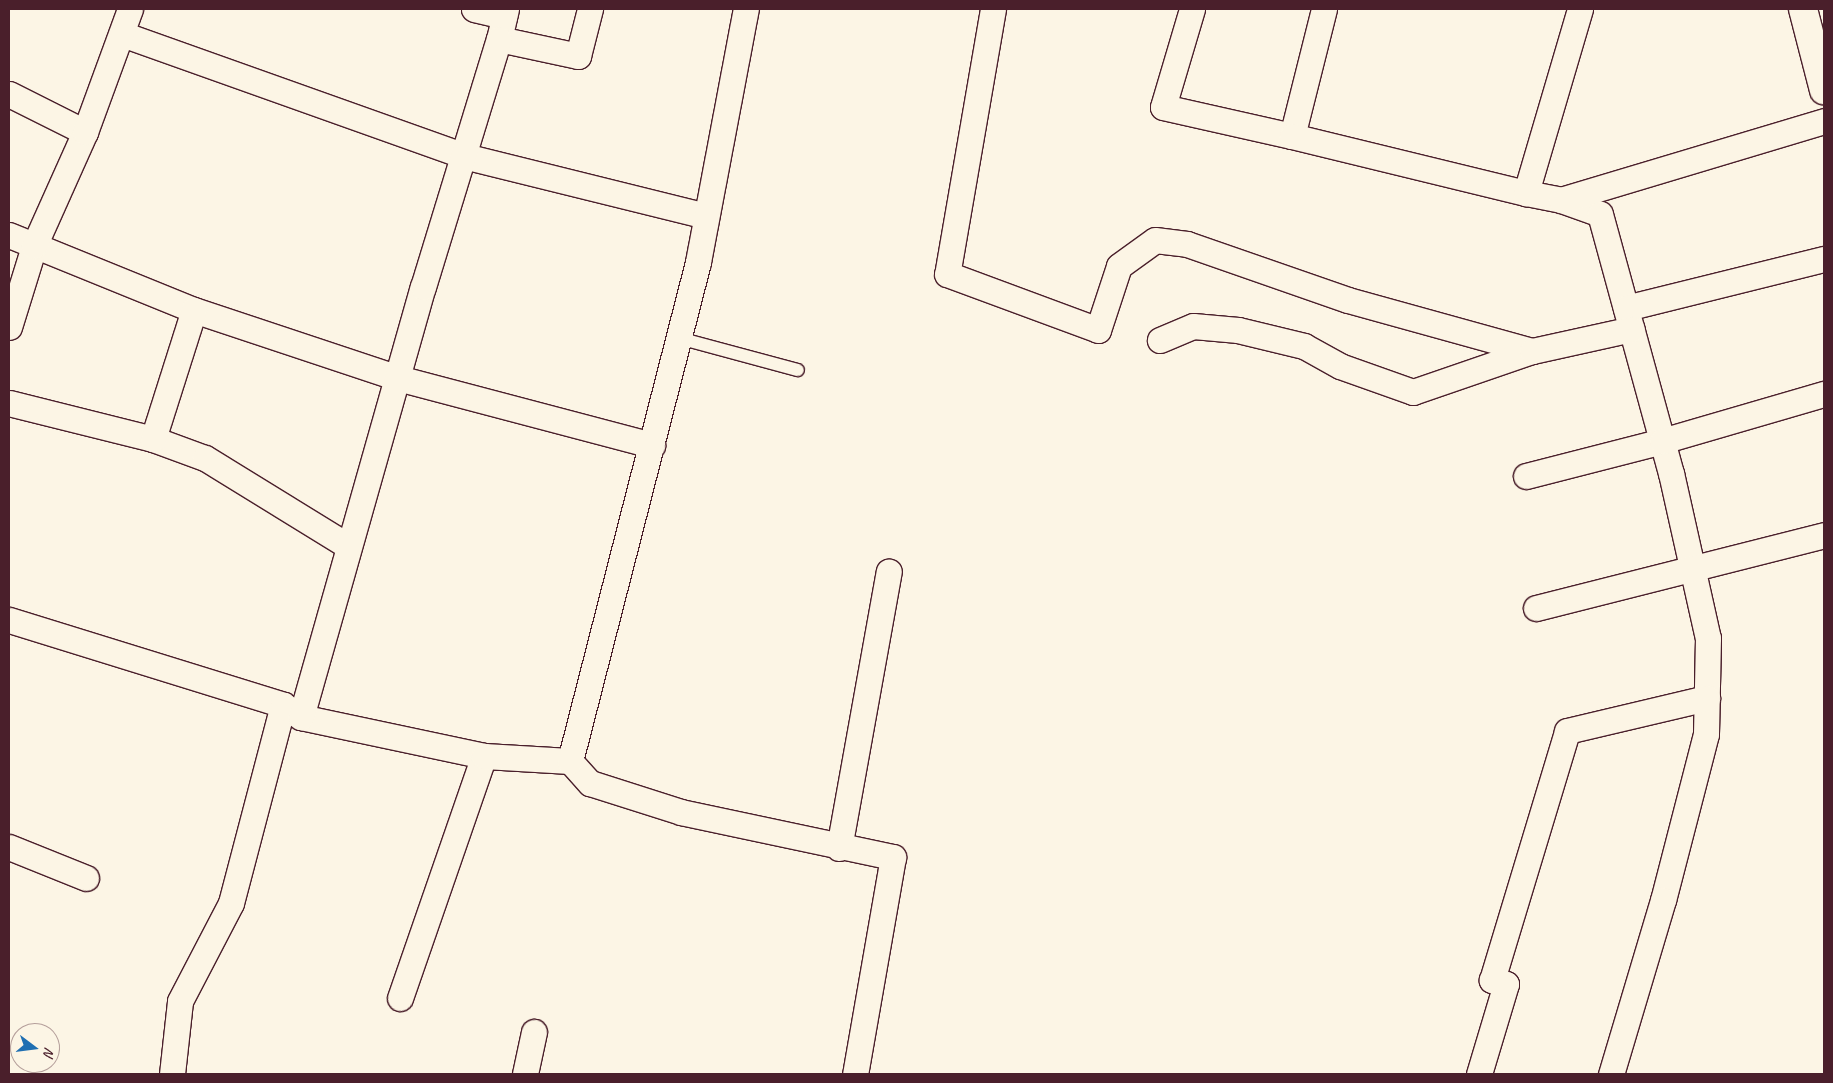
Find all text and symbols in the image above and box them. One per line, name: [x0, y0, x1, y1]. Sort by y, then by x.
north arrow: [10, 1023, 60, 1073]
text: N: [40, 1045, 58, 1058]

